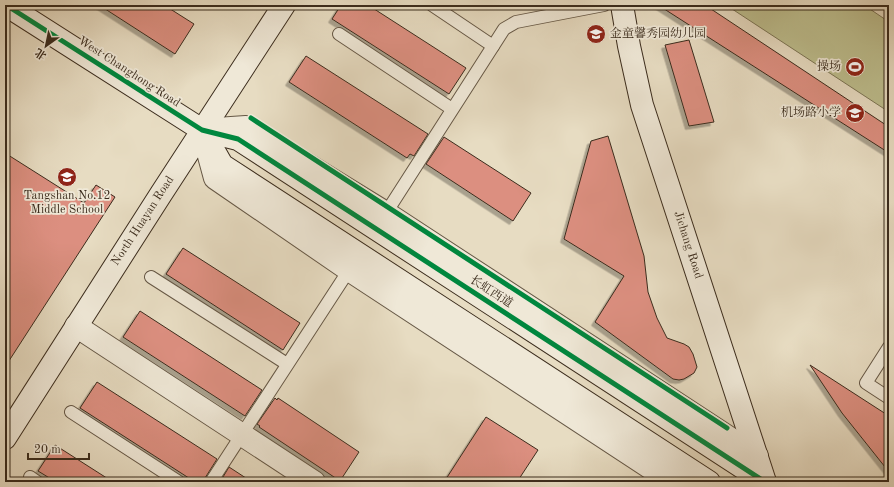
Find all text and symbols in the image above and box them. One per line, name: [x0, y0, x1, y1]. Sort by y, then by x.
school or university icon: 金童馨秀园幼儿园: [585, 23, 607, 45]
north arrow: [26, 26, 66, 66]
place label: 金童馨秀园幼儿园: [610, 26, 706, 40]
street label: West Changhong Road: [76, 35, 182, 109]
text: 北: [33, 46, 49, 62]
sports icon: 操场: [844, 56, 866, 78]
place label: 操场: [817, 59, 841, 73]
school or university icon: 机场路小学: [844, 102, 866, 124]
place label: 机场路小学: [781, 105, 841, 119]
school or university icon: Tangshan No.12 Middle School: [56, 166, 78, 188]
street label: North Huayan Road: [110, 174, 176, 268]
place label: Tangshan No.12 Middle School: [24, 190, 110, 216]
street label: Jichang Road: [671, 210, 705, 280]
street label: 长虹西道: [468, 273, 515, 310]
scale bar: [28, 435, 89, 461]
text: 20 m: [34, 444, 61, 456]

